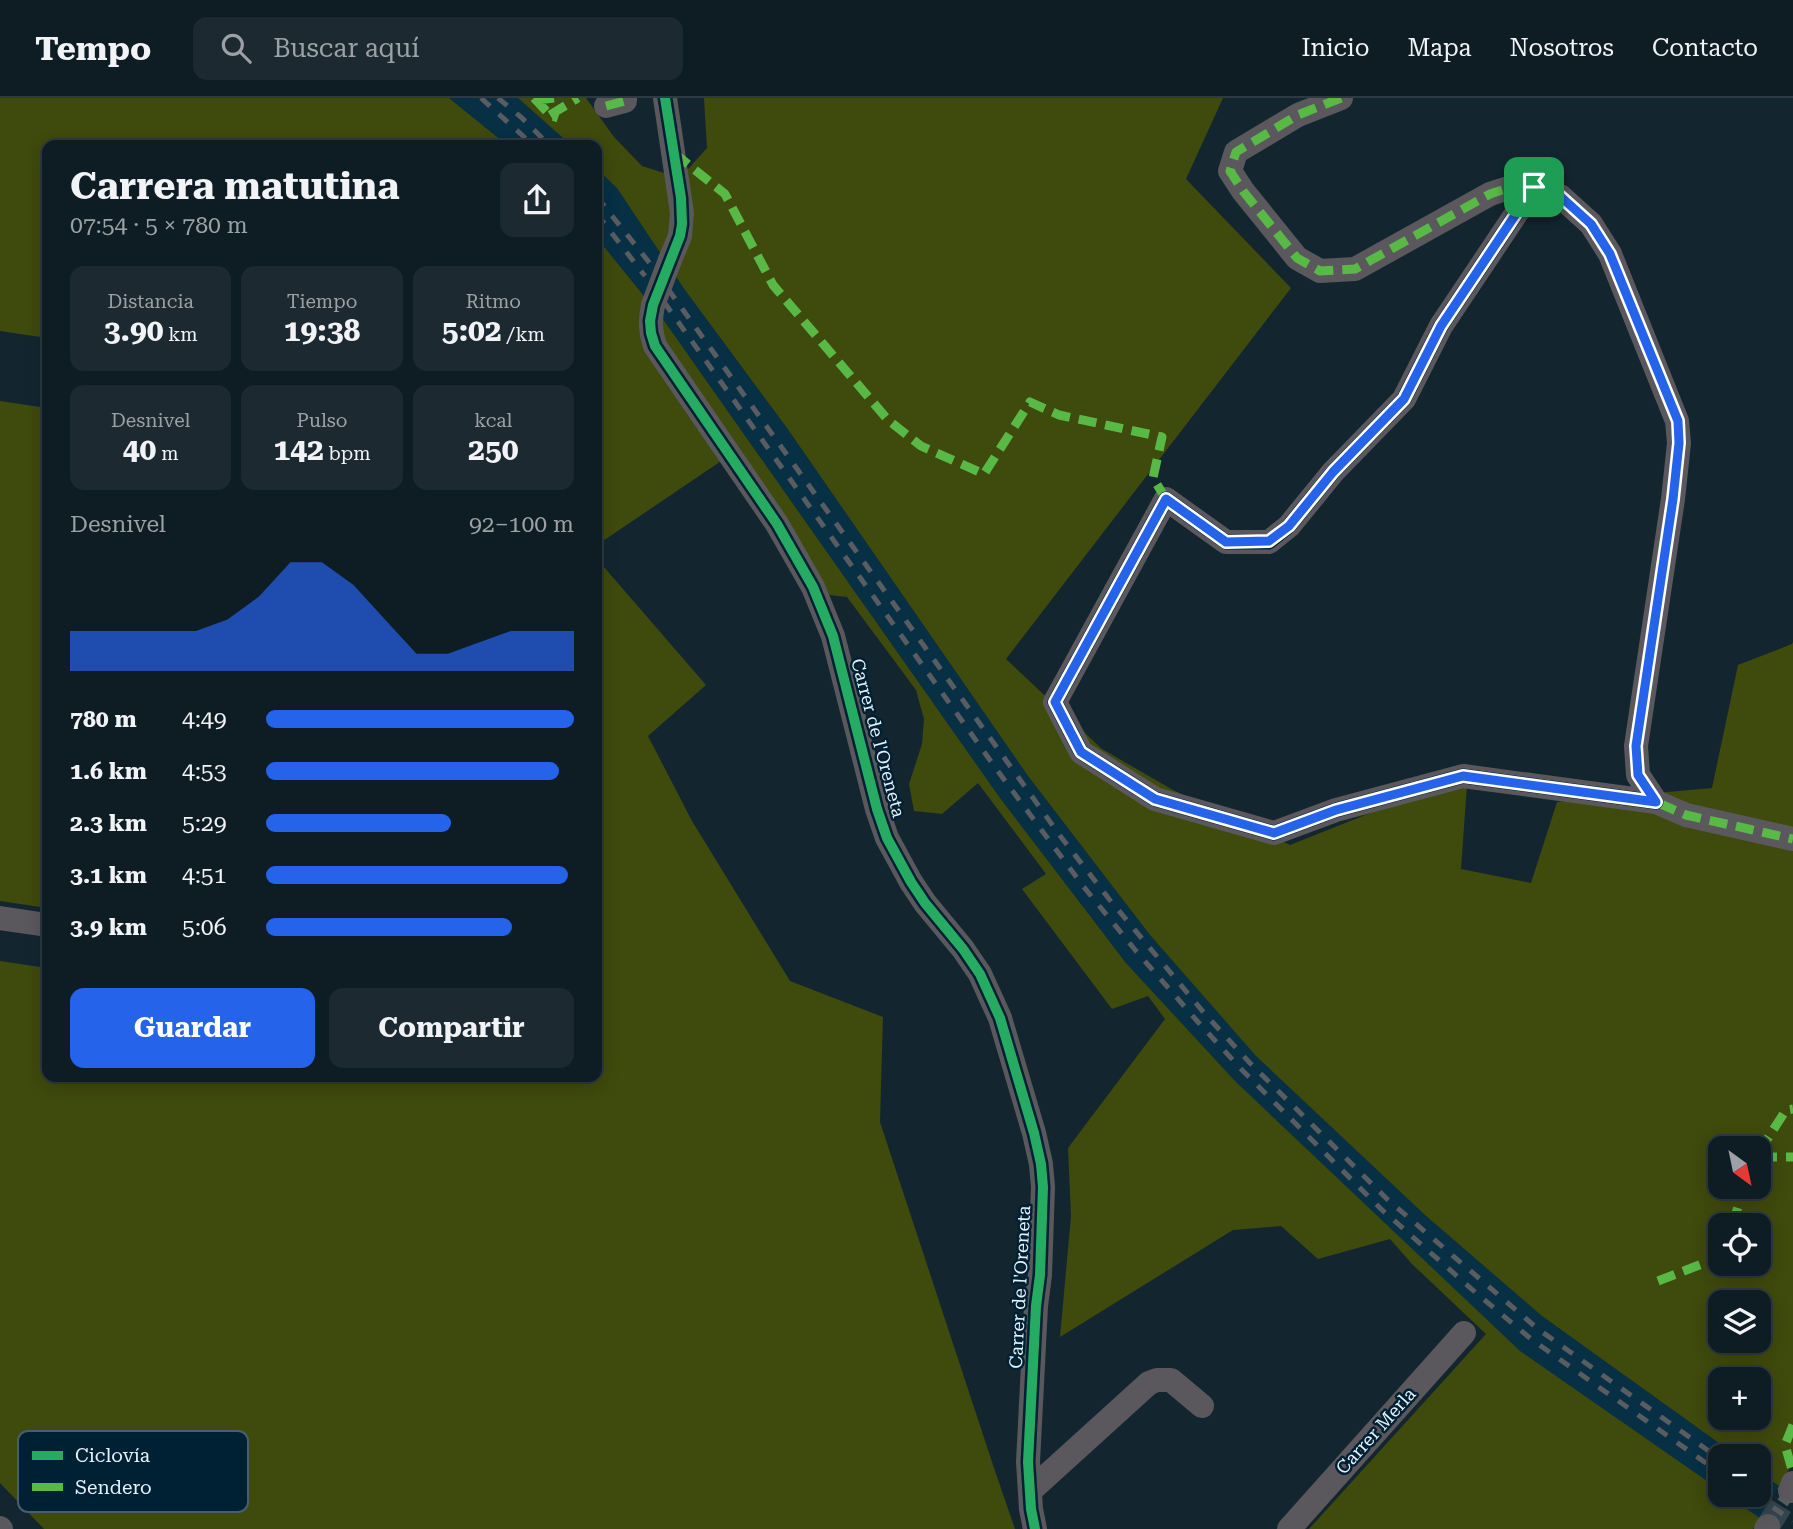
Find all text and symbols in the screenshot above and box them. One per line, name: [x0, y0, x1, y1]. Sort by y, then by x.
search box: [193, 17, 683, 80]
text: Tempo: [35, 29, 151, 68]
icon: search: [217, 29, 255, 67]
text: Buscar aquí: [273, 33, 420, 63]
text: Inicio: [1301, 34, 1369, 62]
text: Mapa: [1407, 34, 1472, 62]
text: Nosotros: [1510, 34, 1614, 62]
text: Contacto: [1652, 34, 1758, 62]
pin: [1504, 157, 1564, 217]
button: share: [500, 163, 574, 237]
text: Carrera matutina: [70, 164, 400, 208]
icon: arrive: [1515, 168, 1553, 206]
text: 07:54 · 5 × 780 m: [70, 212, 248, 239]
text: Distancia: [107, 290, 194, 313]
text: Tiempo: [287, 290, 357, 313]
text: Ritmo: [466, 290, 521, 313]
text: 3.90: [104, 313, 163, 348]
text: 19:38: [284, 313, 360, 348]
text: 5:02: [442, 313, 502, 348]
text: km: [163, 323, 198, 346]
text: /km: [502, 323, 545, 346]
text: Desnivel: [111, 409, 190, 432]
text: Pulso: [297, 409, 347, 432]
text: kcal: [474, 409, 512, 432]
text: 40: [123, 432, 156, 467]
text: 142: [273, 432, 324, 467]
text: 250: [468, 432, 519, 467]
text: m: [156, 442, 179, 465]
text: bpm: [324, 442, 371, 465]
text: Desnivel: [70, 511, 166, 538]
text: 92–100 m: [469, 511, 574, 538]
street label: Carrer de l'Oreneta: [847, 656, 910, 820]
text: 780 m: [70, 706, 137, 733]
text: 4:49: [182, 706, 227, 733]
text: 1.6 km: [70, 758, 147, 785]
text: 4:53: [182, 758, 227, 785]
text: 2.3 km: [70, 810, 147, 837]
text: 5:29: [182, 810, 227, 837]
text: 3.1 km: [70, 862, 147, 889]
text: 4:51: [182, 862, 227, 889]
text: 3.9 km: [70, 914, 147, 941]
text: 5:06: [182, 914, 227, 941]
button: Guardar: [70, 988, 315, 1068]
button: Compartir: [329, 988, 574, 1068]
north arrow: [1708, 1136, 1771, 1199]
map controls: [1708, 1136, 1771, 1507]
street label: Carrer de l'Oreneta: [1005, 1205, 1034, 1369]
button: locate: [1708, 1213, 1771, 1276]
button: layers: [1708, 1290, 1771, 1353]
button: +: [1708, 1367, 1771, 1430]
street label: Carrer Merla: [1331, 1383, 1420, 1478]
legend: [18, 1431, 248, 1512]
text: Ciclovía: [75, 1444, 151, 1467]
button: −: [1708, 1444, 1771, 1507]
text: Sendero: [75, 1476, 152, 1499]

